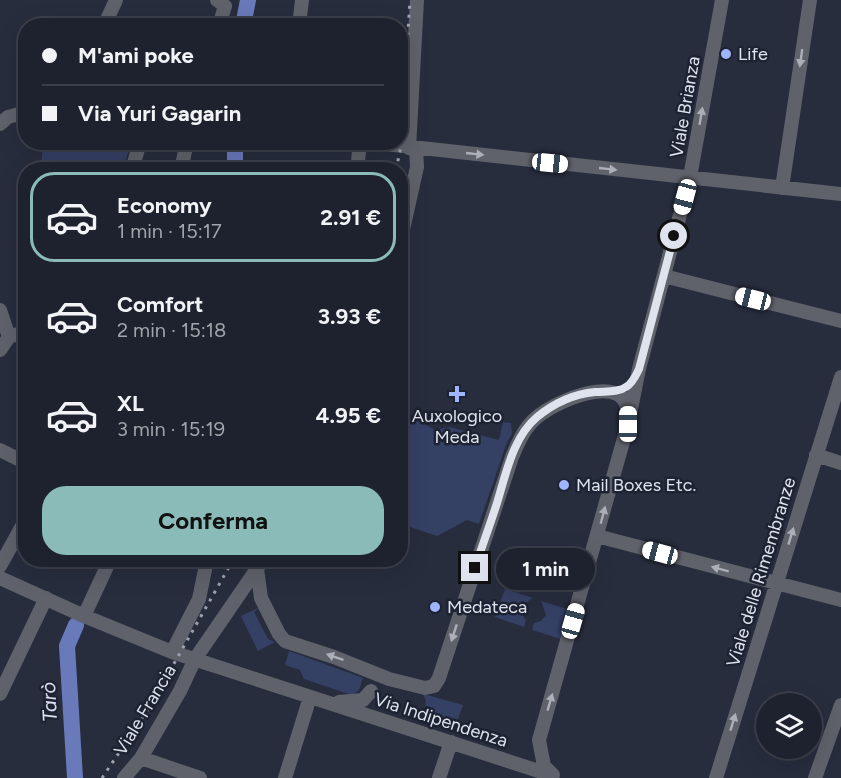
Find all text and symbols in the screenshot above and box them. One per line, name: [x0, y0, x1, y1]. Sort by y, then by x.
text: M'ami poke: [78, 42, 194, 69]
place label: Life: [738, 43, 768, 65]
marker: Life: [719, 47, 733, 61]
one-way arrow: [797, 48, 806, 67]
street label: Viale Brianza: [665, 55, 705, 159]
text: Via Yuri Gagarin: [78, 100, 241, 127]
one-way arrow: [697, 107, 706, 126]
one-way arrow: [465, 149, 484, 159]
car: [531, 152, 569, 174]
one-way arrow: [598, 164, 617, 174]
car: [672, 177, 698, 217]
icon: car: [45, 190, 99, 244]
text: Economy: [117, 192, 212, 219]
text: 2.91 €: [320, 204, 381, 231]
text: 1 min · 15:17: [117, 219, 222, 243]
route start: [660, 222, 687, 249]
car: [733, 286, 773, 312]
icon: car: [45, 289, 99, 343]
text: Comfort: [117, 291, 203, 318]
text: 3.93 €: [318, 303, 381, 330]
text: 2 min · 15:18: [117, 318, 226, 342]
marker: Auxologico Meda: [448, 385, 466, 403]
icon: car: [45, 388, 99, 442]
text: XL: [117, 390, 144, 417]
text: 4.95 €: [316, 402, 381, 429]
place label: Auxologico Meda: [412, 405, 502, 448]
car: [619, 406, 637, 442]
text: 3 min · 15:19: [117, 417, 225, 441]
place label: Mail Boxes Etc.: [576, 474, 696, 496]
street label: Viale delle Rimembranze: [722, 474, 800, 669]
marker: Mail Boxes Etc.: [557, 478, 571, 492]
button: Conferma: [42, 486, 384, 555]
one-way arrow: [599, 505, 608, 523]
one-way arrow: [787, 527, 796, 545]
car: [640, 540, 680, 566]
callout: 1 min: [496, 547, 595, 589]
route end: [461, 554, 488, 581]
text: 1 min: [522, 557, 569, 581]
one-way arrow: [711, 563, 729, 573]
place label: Medateca: [447, 596, 527, 618]
marker: Medateca: [428, 600, 442, 614]
car: [559, 601, 587, 641]
one-way arrow: [449, 624, 458, 642]
one-way arrow: [326, 652, 344, 662]
street label: Viale Francia: [109, 661, 181, 759]
water label: Tarò: [36, 681, 62, 723]
street label: Via Indipendenza: [372, 688, 510, 752]
one-way arrow: [546, 693, 555, 711]
map controls: [756, 693, 822, 759]
button: layers: [756, 693, 822, 759]
one-way arrow: [729, 713, 738, 731]

